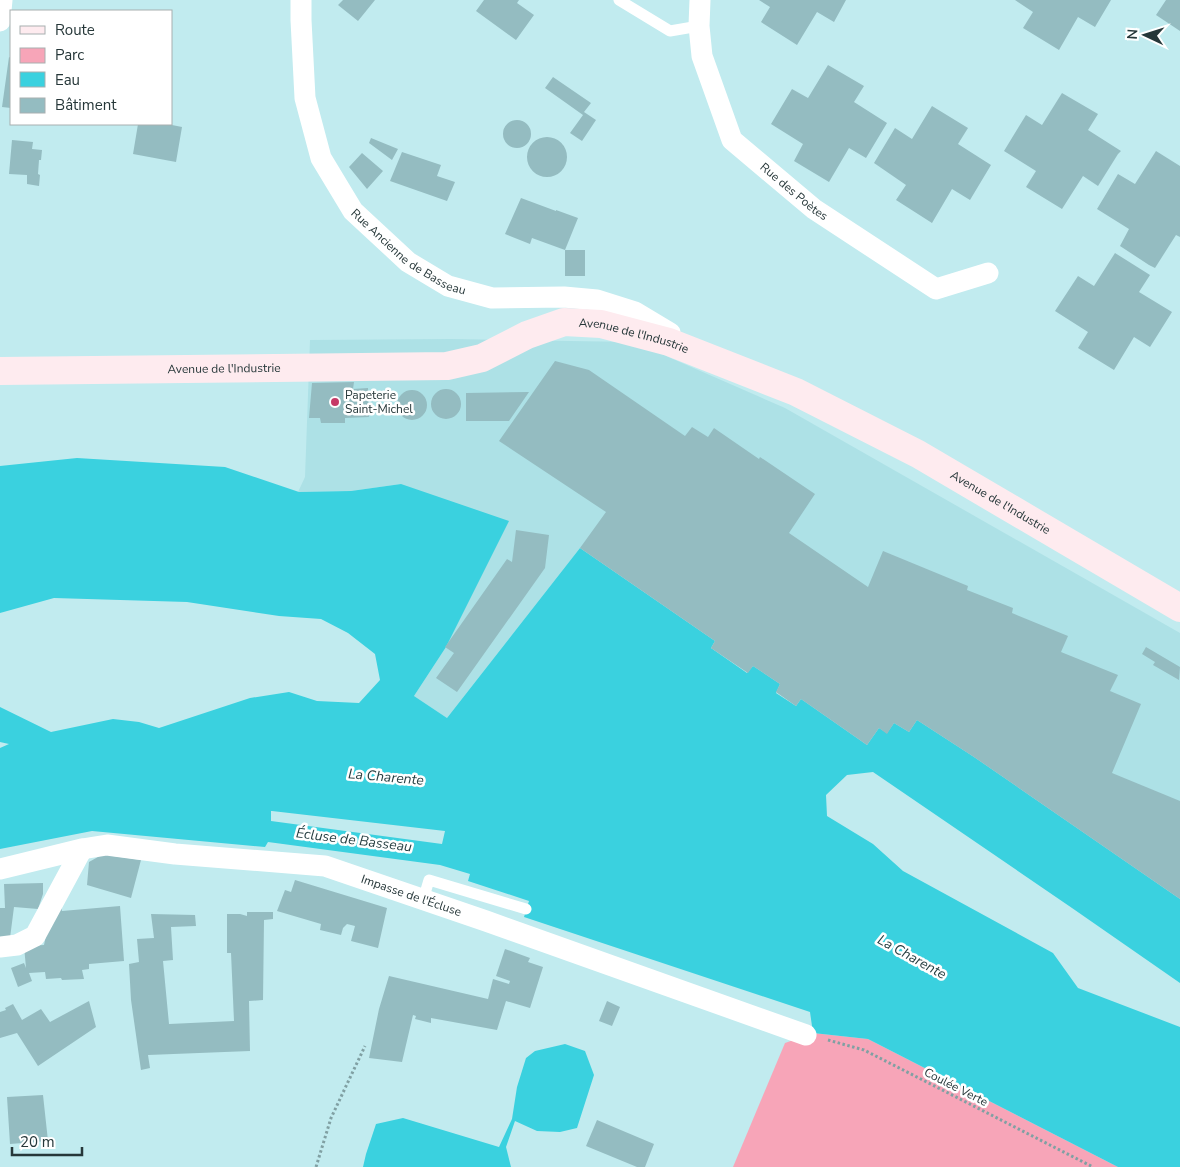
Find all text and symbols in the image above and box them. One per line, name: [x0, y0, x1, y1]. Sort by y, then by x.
legend: [10, 10, 172, 125]
north arrow: [1120, 10, 1170, 60]
text: Route: [55, 20, 95, 40]
text: N: [1123, 28, 1142, 40]
text: Parc: [55, 45, 84, 65]
text: Eau: [55, 70, 80, 90]
text: Bâtiment: [55, 95, 117, 115]
street label: Rue des Poètes: [757, 159, 831, 224]
street label: Rue Ancienne de Basseau: [348, 205, 468, 298]
street label: Avenue de l'Industrie: [578, 315, 691, 357]
street label: Avenue de l'Industrie: [167, 360, 281, 377]
place label: Papeterie Saint-Michel: [345, 387, 413, 417]
marker: Papeterie Saint-Michel: [329, 396, 341, 408]
street label: Avenue de l'Industrie: [948, 467, 1053, 538]
water label: La Charente: [347, 764, 425, 790]
water label: Écluse de Basseau: [295, 823, 413, 857]
street label: Impasse de l'Écluse: [359, 871, 464, 920]
water label: La Charente: [874, 930, 950, 984]
street label: Coulée Verte: [921, 1064, 991, 1110]
scale bar: [12, 1124, 82, 1156]
text: 20 m: [20, 1132, 55, 1152]

